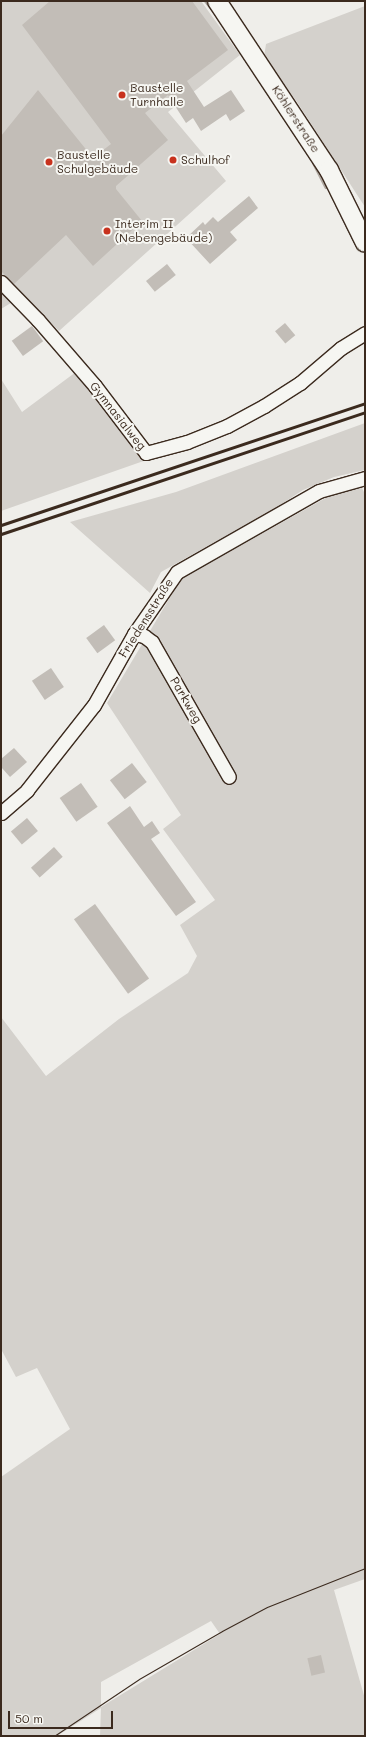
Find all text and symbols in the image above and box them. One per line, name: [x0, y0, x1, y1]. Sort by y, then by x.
place label: Baustelle Turnhalle: [130, 81, 184, 109]
street label: Köhlerstraße: [269, 83, 323, 155]
marker: Baustelle Turnhalle: [117, 90, 127, 100]
place label: Baustelle Schulgebäude: [57, 148, 138, 176]
place label: Schulhof: [181, 153, 230, 167]
marker: Schulhof: [168, 155, 178, 165]
marker: Baustelle Schulgebäude: [44, 157, 54, 167]
place label: Interim II (Nebengebäude): [115, 217, 212, 245]
marker: Interim II (Nebengebäude): [102, 226, 112, 236]
street label: Gymnasialweg: [87, 379, 149, 453]
street label: Friedensstraße: [116, 576, 176, 660]
street label: Parkweg: [167, 674, 205, 726]
scale bar: [10, 1703, 115, 1729]
text: 50 m: [15, 1710, 43, 1726]

